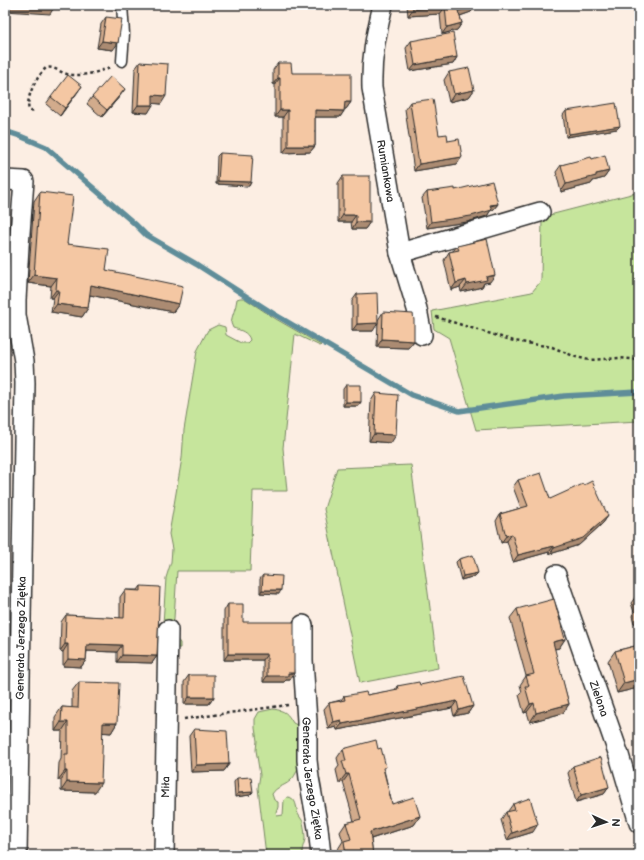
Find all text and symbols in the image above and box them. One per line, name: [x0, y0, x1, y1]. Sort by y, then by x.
street label: Rumiankowa: [374, 139, 398, 203]
street label: Generała Jerzego Ziętka: [13, 576, 29, 700]
street label: Zielona: [587, 678, 612, 718]
street label: Generała Jerzego Ziętka: [300, 717, 326, 840]
street label: Miła: [159, 776, 172, 798]
north arrow: [586, 802, 626, 842]
text: N: [609, 818, 622, 827]

